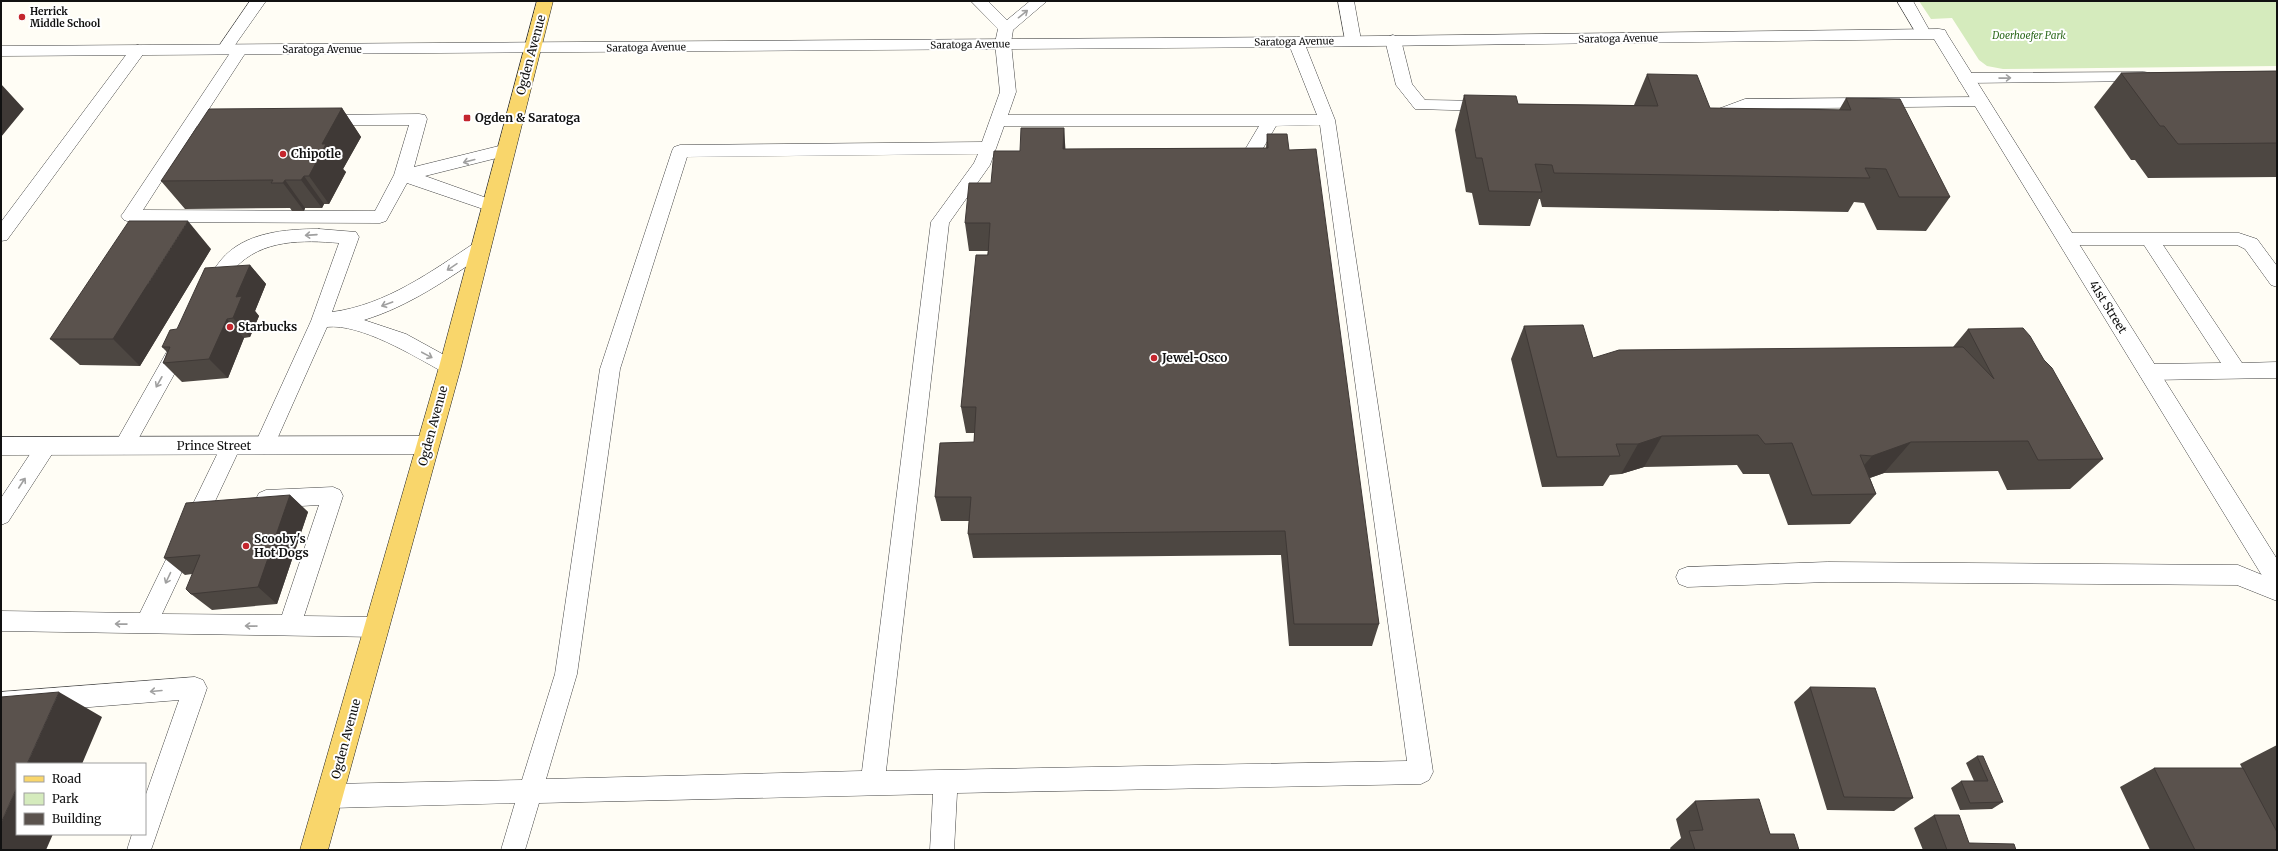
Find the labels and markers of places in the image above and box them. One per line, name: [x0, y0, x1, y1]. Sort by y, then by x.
place label: Herrick Middle School: [30, 5, 101, 30]
marker: Herrick Middle School: [17, 12, 27, 22]
place label: Ogden & Saratoga: [475, 110, 580, 125]
marker: Ogden & Saratoga: [462, 113, 472, 123]
place label: Chipotle: [291, 146, 341, 161]
marker: Chipotle: [278, 149, 288, 159]
place label: Starbucks: [238, 319, 297, 334]
marker: Starbucks: [225, 322, 235, 332]
place label: Jewel-Osco: [1161, 350, 1227, 365]
marker: Jewel-Osco: [1149, 353, 1159, 363]
place label: Scooby's Hot Dogs: [254, 531, 309, 560]
marker: Scooby's Hot Dogs: [241, 541, 251, 551]

